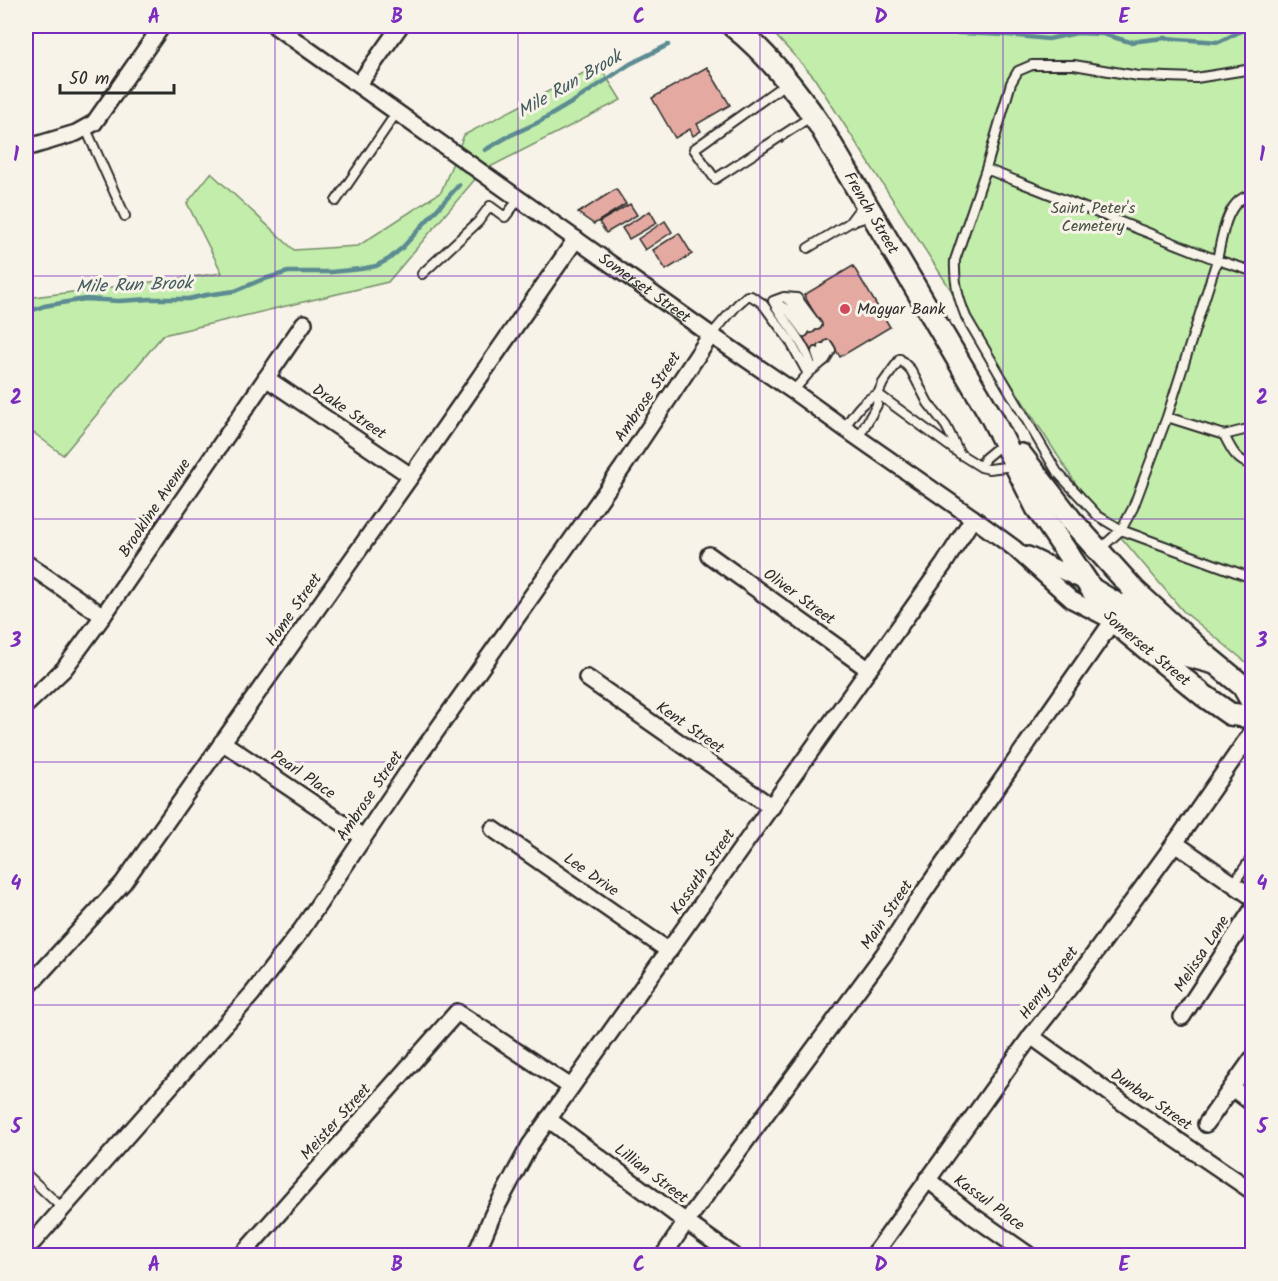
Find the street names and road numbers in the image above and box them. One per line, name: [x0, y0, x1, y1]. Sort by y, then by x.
street label: French Street: [837, 167, 906, 260]
street label: Somerset Street: [593, 246, 697, 330]
street label: Ambrose Street: [608, 346, 688, 447]
street label: Drake Street: [307, 378, 392, 447]
street label: Brookline Avenue: [113, 454, 197, 562]
street label: Oliver Street: [758, 562, 841, 632]
street label: Home Street: [259, 567, 329, 652]
street label: Somerset Street: [1097, 605, 1197, 693]
street label: Kent Street: [651, 695, 730, 761]
street label: Pearl Place: [266, 744, 340, 806]
street label: Ambrose Street: [330, 745, 410, 846]
street label: Kossuth Street: [664, 823, 742, 920]
street label: Lee Drive: [558, 847, 624, 903]
street label: Main Street: [854, 874, 920, 955]
street label: Melissa Lane: [1168, 911, 1236, 997]
street label: Henry Street: [1013, 940, 1085, 1025]
street label: Dunbar Street: [1105, 1063, 1198, 1138]
street label: Meister Street: [295, 1077, 378, 1166]
street label: Lillian Street: [609, 1138, 694, 1211]
street label: Kassul Place: [948, 1168, 1030, 1238]

